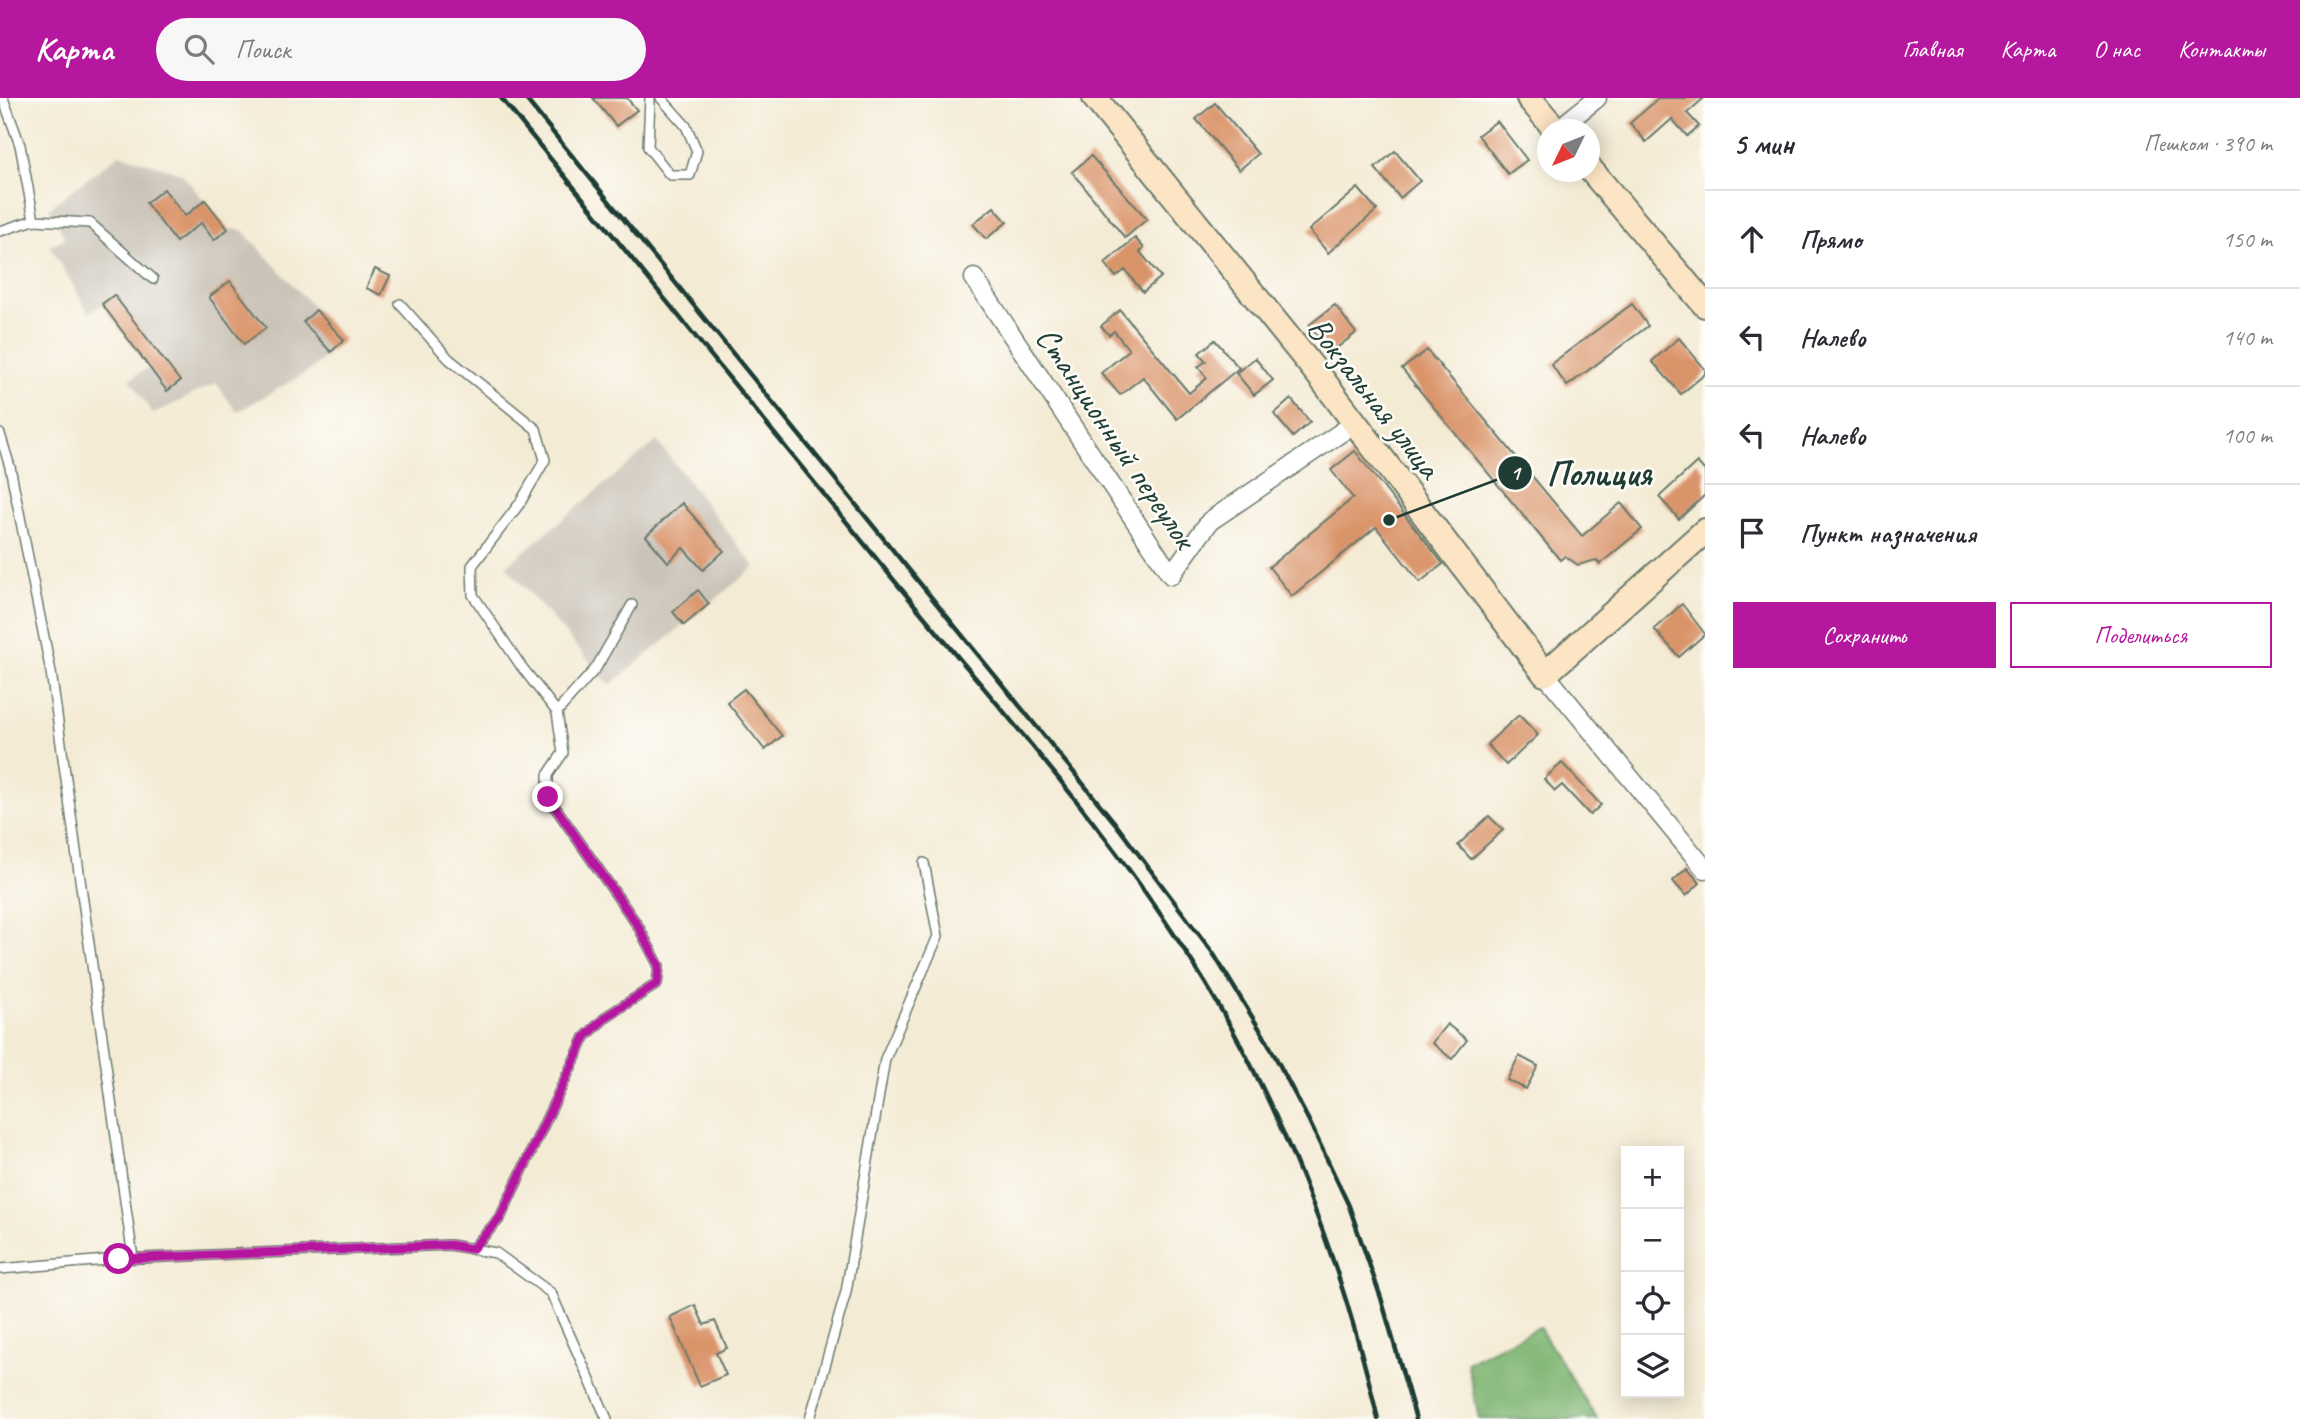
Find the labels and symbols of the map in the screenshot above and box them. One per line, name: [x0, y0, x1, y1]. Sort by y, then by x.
north arrow: [1537, 119, 1600, 182]
street label: Вокзальная улица: [1298, 308, 1452, 489]
street label: Станционный переулок: [1027, 319, 1207, 559]
callout: Полиция: [1498, 445, 1665, 501]
text: Полиция: [1547, 451, 1653, 496]
text: 1: [1510, 460, 1522, 486]
route end: [532, 781, 563, 812]
route start: [103, 1243, 134, 1274]

